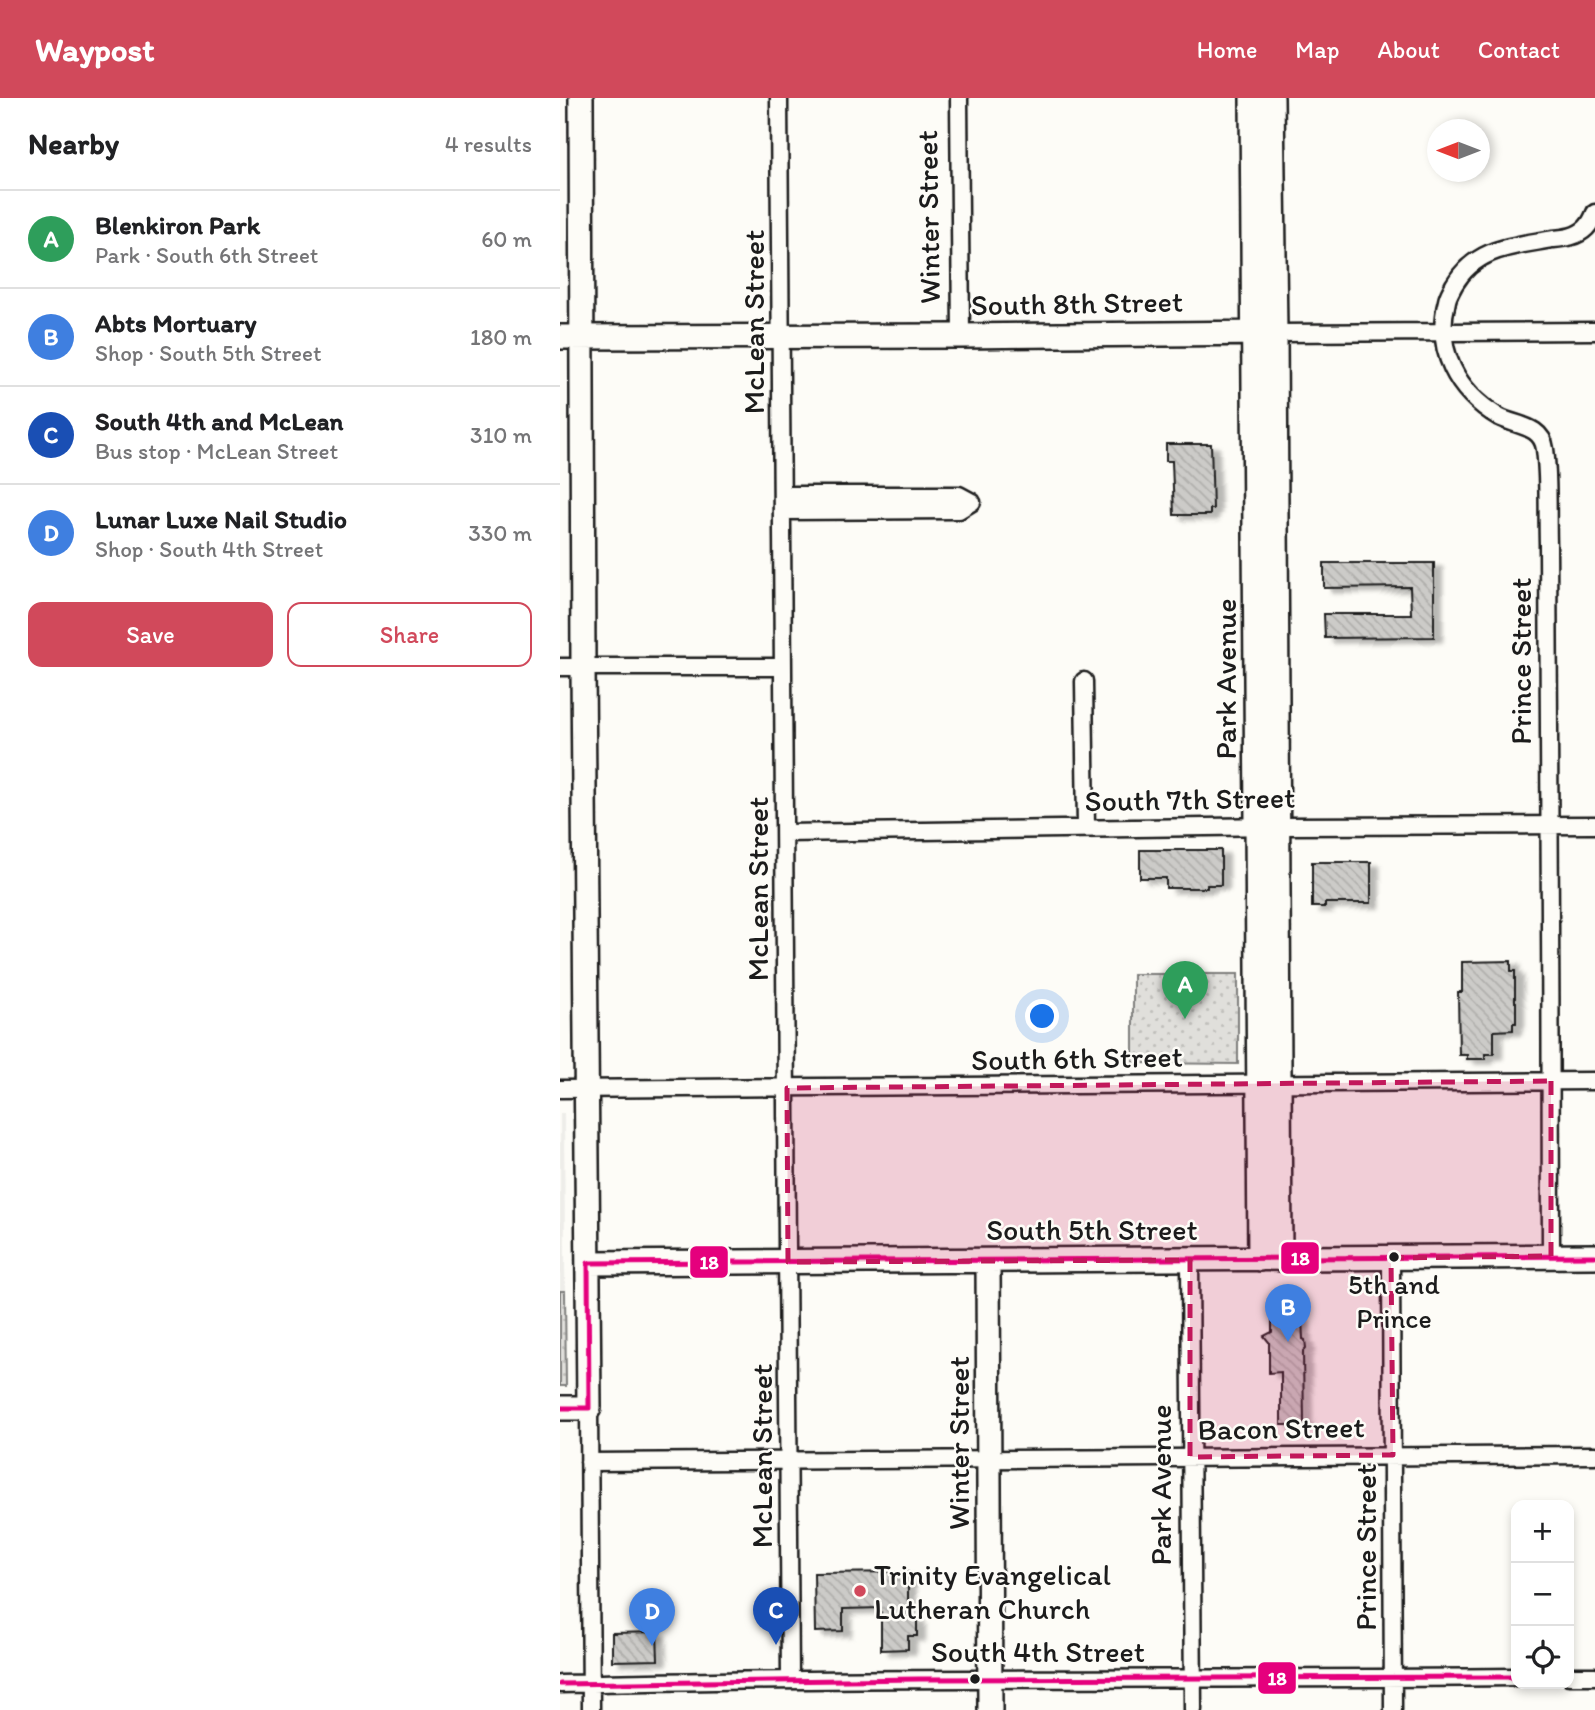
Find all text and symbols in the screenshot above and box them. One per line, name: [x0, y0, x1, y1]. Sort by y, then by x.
text: Waypost: [35, 30, 155, 69]
text: Home: [1197, 35, 1257, 64]
text: Map: [1295, 35, 1339, 64]
text: About: [1377, 35, 1440, 64]
text: Contact: [1478, 35, 1560, 64]
north arrow: [1427, 119, 1490, 182]
text: Nearby: [28, 125, 119, 162]
text: 4 results: [445, 130, 532, 158]
street label: Winter Street: [908, 130, 948, 304]
text: Blenkiron Park: [95, 209, 260, 241]
text: A: [44, 225, 58, 253]
text: 60 m: [481, 225, 532, 253]
street label: McLean Street: [735, 230, 772, 414]
text: Park · South 6th Street: [95, 241, 319, 269]
street label: South 8th Street: [970, 283, 1184, 323]
text: Abts Mortuary: [95, 307, 256, 339]
text: B: [44, 323, 58, 351]
text: 180 m: [470, 323, 532, 351]
text: Shop · South 5th Street: [95, 339, 322, 367]
text: South 4th and McLean: [95, 405, 343, 437]
text: C: [44, 421, 58, 449]
text: 310 m: [470, 421, 532, 449]
text: Bus stop · McLean Street: [95, 437, 338, 465]
text: Lunar Luxe Nail Studio: [95, 503, 347, 535]
text: D: [43, 519, 59, 547]
text: 330 m: [468, 519, 532, 547]
text: Shop · South 4th Street: [95, 535, 323, 563]
street label: Prince Street: [1502, 577, 1539, 745]
street label: Park Avenue: [1207, 598, 1244, 760]
button: Save: [28, 602, 273, 667]
button: Share: [287, 602, 532, 667]
street label: South 7th Street: [1084, 779, 1296, 819]
street label: McLean Street: [739, 797, 776, 981]
pin: A: [1162, 961, 1208, 1019]
your location: [1025, 999, 1059, 1033]
street label: South 6th Street: [971, 1038, 1183, 1078]
street label: South 5th Street: [986, 1211, 1198, 1248]
line badge: 18: [1280, 1241, 1320, 1275]
line badge: 18: [689, 1245, 729, 1279]
text: 18: [1290, 1247, 1310, 1270]
marker: 5th and Prince: [1387, 1250, 1401, 1264]
text: 18: [699, 1251, 719, 1274]
place label: 5th and Prince: [1348, 1267, 1440, 1335]
pin: B: [1265, 1284, 1311, 1342]
street label: Winter Street: [940, 1356, 977, 1530]
street label: McLean Street: [743, 1364, 780, 1548]
street label: Park Avenue: [1142, 1404, 1179, 1566]
street label: Bacon Street: [1197, 1408, 1365, 1448]
street label: Prince Street: [1347, 1463, 1384, 1631]
map controls: [1511, 1500, 1574, 1689]
button: +: [1511, 1500, 1574, 1563]
place label: Trinity Evangelical Lutheran Church: [874, 1556, 1112, 1627]
button: −: [1511, 1563, 1574, 1626]
marker: Trinity Evangelical Lutheran Church: [852, 1583, 868, 1599]
pin: C: [753, 1587, 799, 1645]
pin: D: [629, 1588, 675, 1646]
button: locate: [1511, 1626, 1574, 1689]
street label: South 4th Street: [931, 1633, 1145, 1670]
line badge: 18: [1257, 1661, 1297, 1695]
text: 18: [1267, 1667, 1287, 1690]
unlabelled marker: [968, 1672, 982, 1686]

